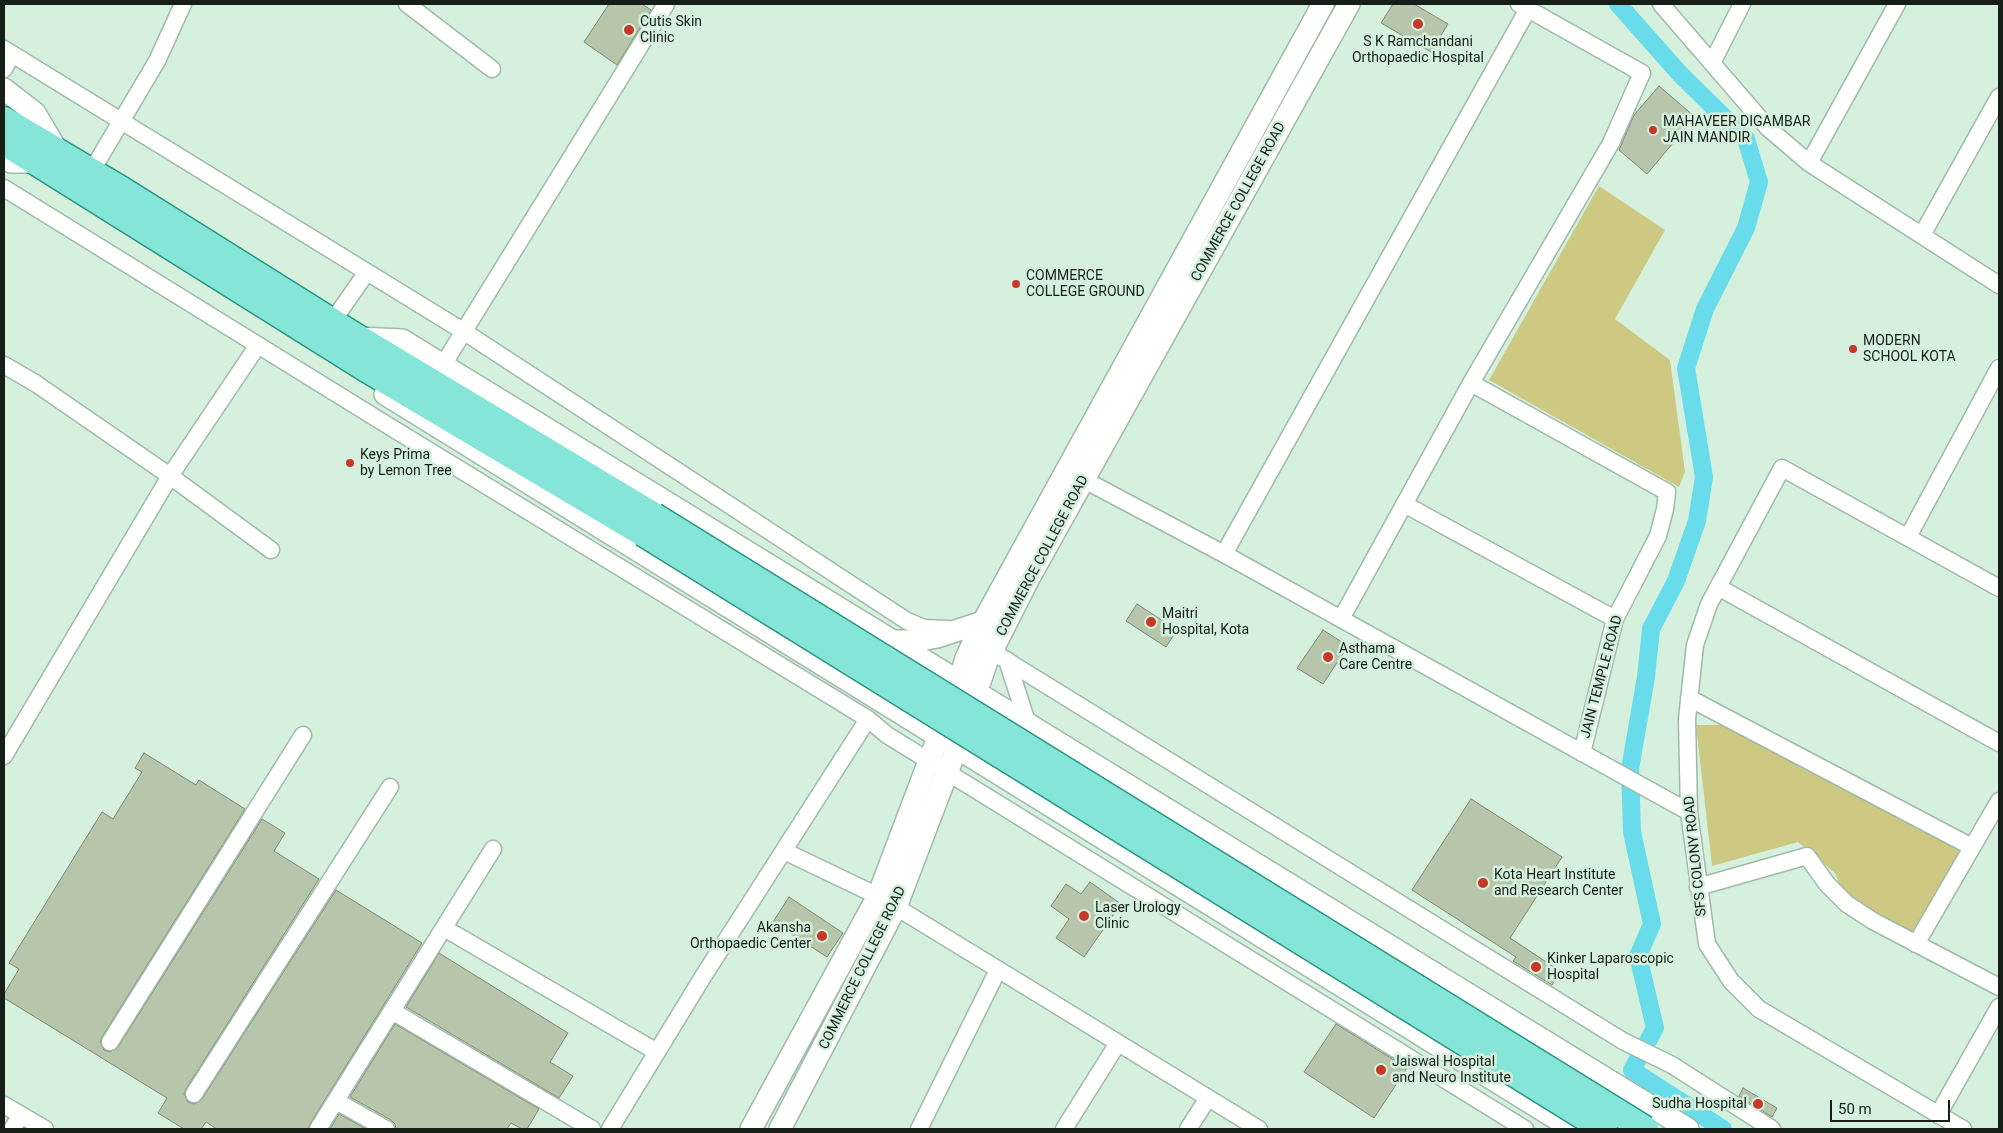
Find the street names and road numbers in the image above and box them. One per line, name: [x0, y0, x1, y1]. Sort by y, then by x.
street label: COMMERCE COLLEGE ROAD: [1188, 119, 1290, 285]
street label: COMMERCE COLLEGE ROAD: [993, 473, 1093, 639]
street label: JAIN TEMPLE ROAD: [1577, 614, 1627, 740]
street label: SFS COLONY ROAD: [1681, 795, 1711, 917]
street label: COMMERCE COLLEGE ROAD: [816, 884, 910, 1052]

